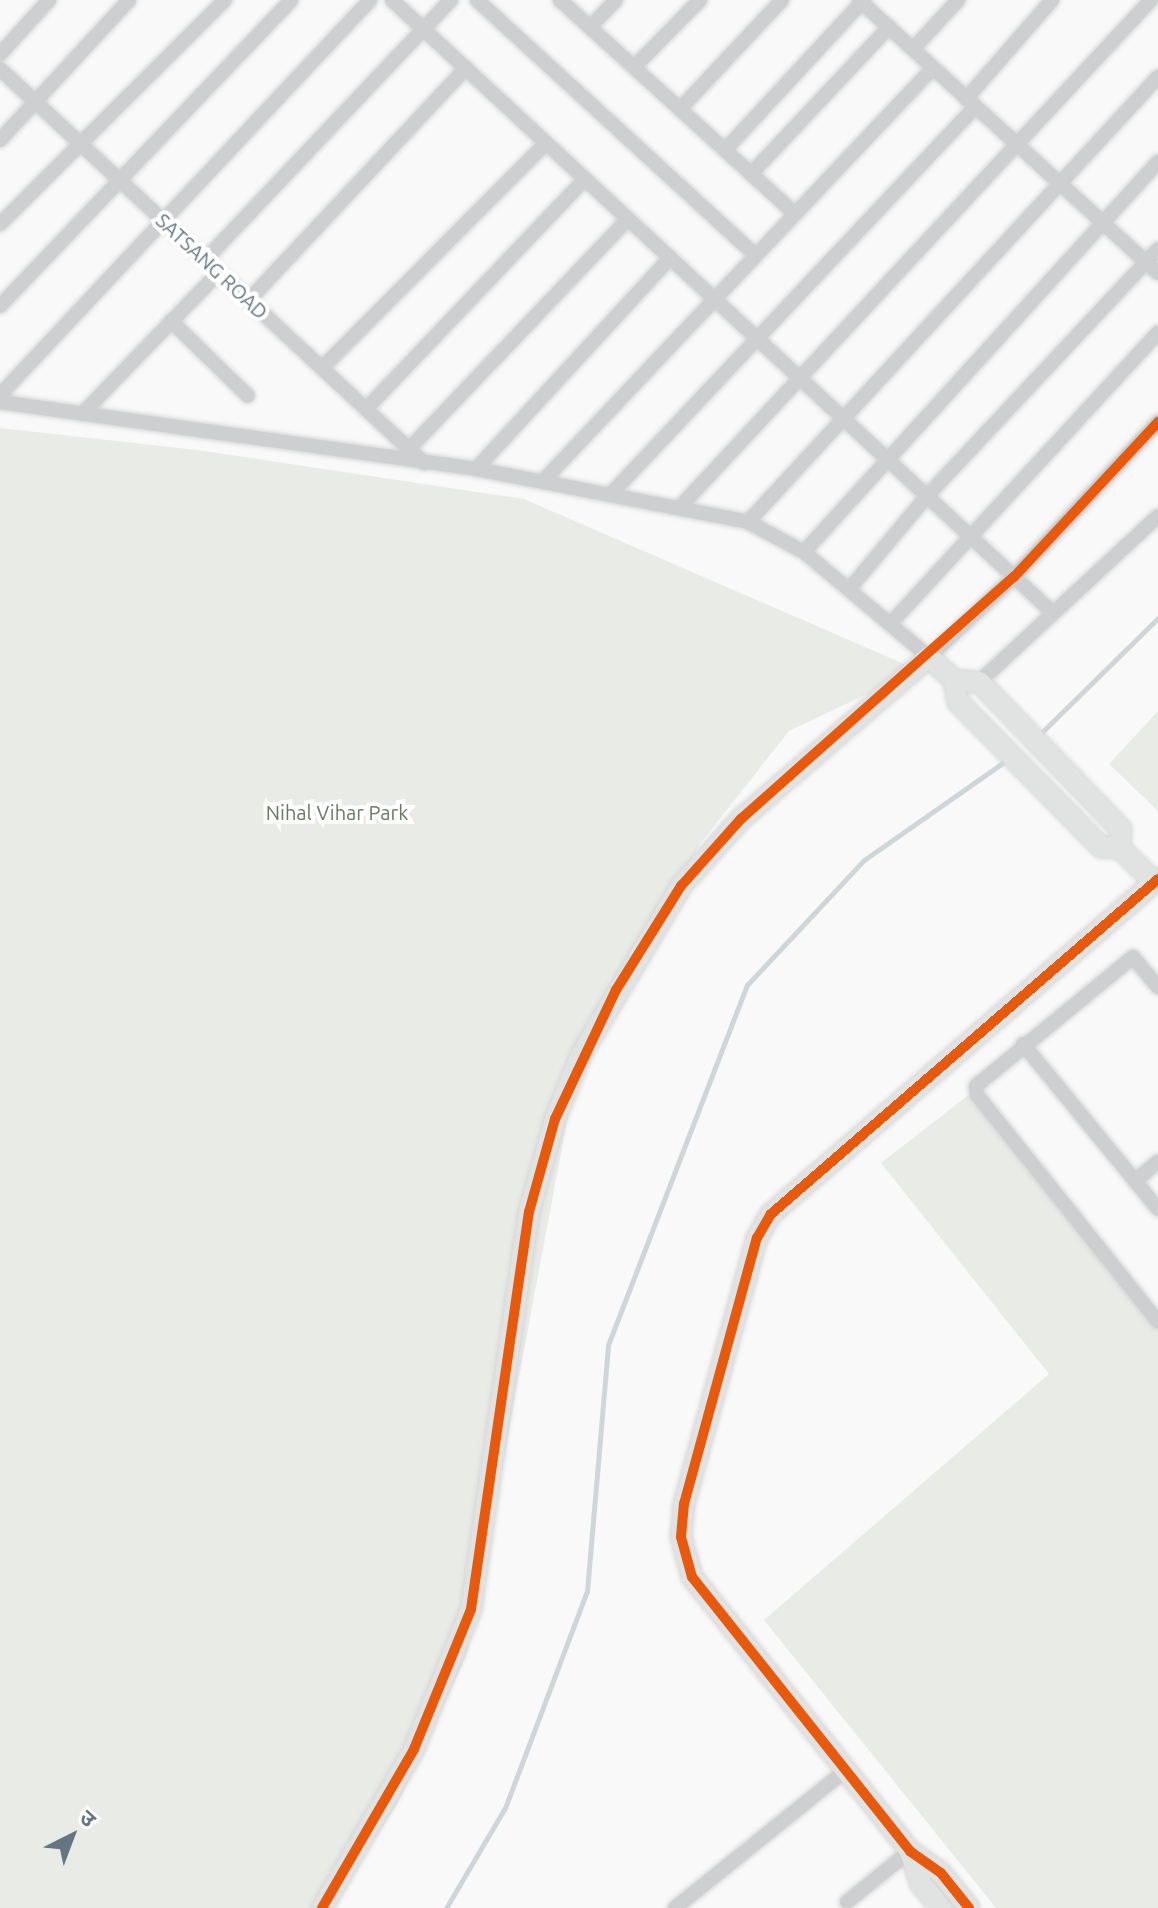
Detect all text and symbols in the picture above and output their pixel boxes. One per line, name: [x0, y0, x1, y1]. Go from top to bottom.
street label: SATSANG ROAD: [151, 208, 273, 324]
park label: Nihal Vihar Park: [266, 800, 408, 824]
north arrow: [32, 1796, 112, 1876]
text: उ: [75, 1804, 102, 1831]

